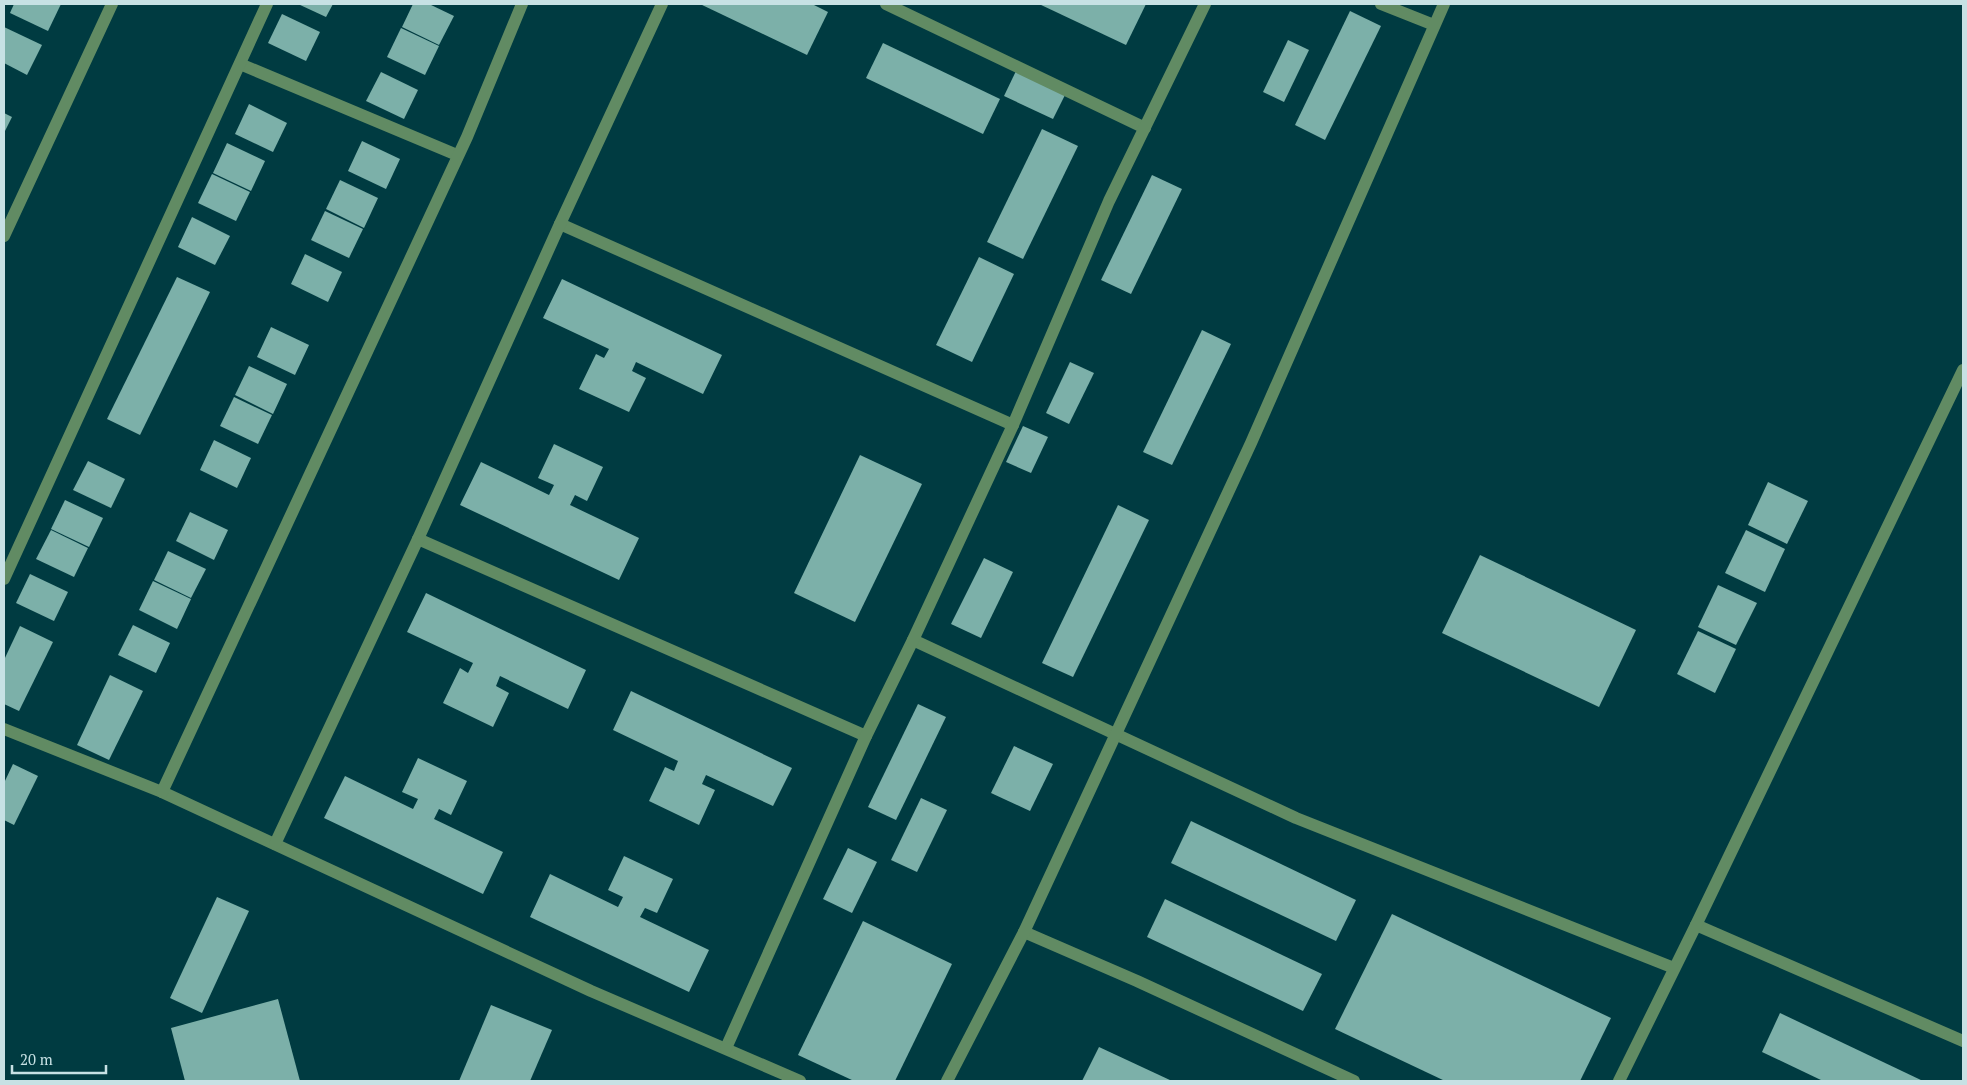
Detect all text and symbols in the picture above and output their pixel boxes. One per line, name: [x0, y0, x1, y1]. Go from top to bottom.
scale bar: [12, 1042, 106, 1074]
text: 20 m: [20, 1049, 53, 1069]

